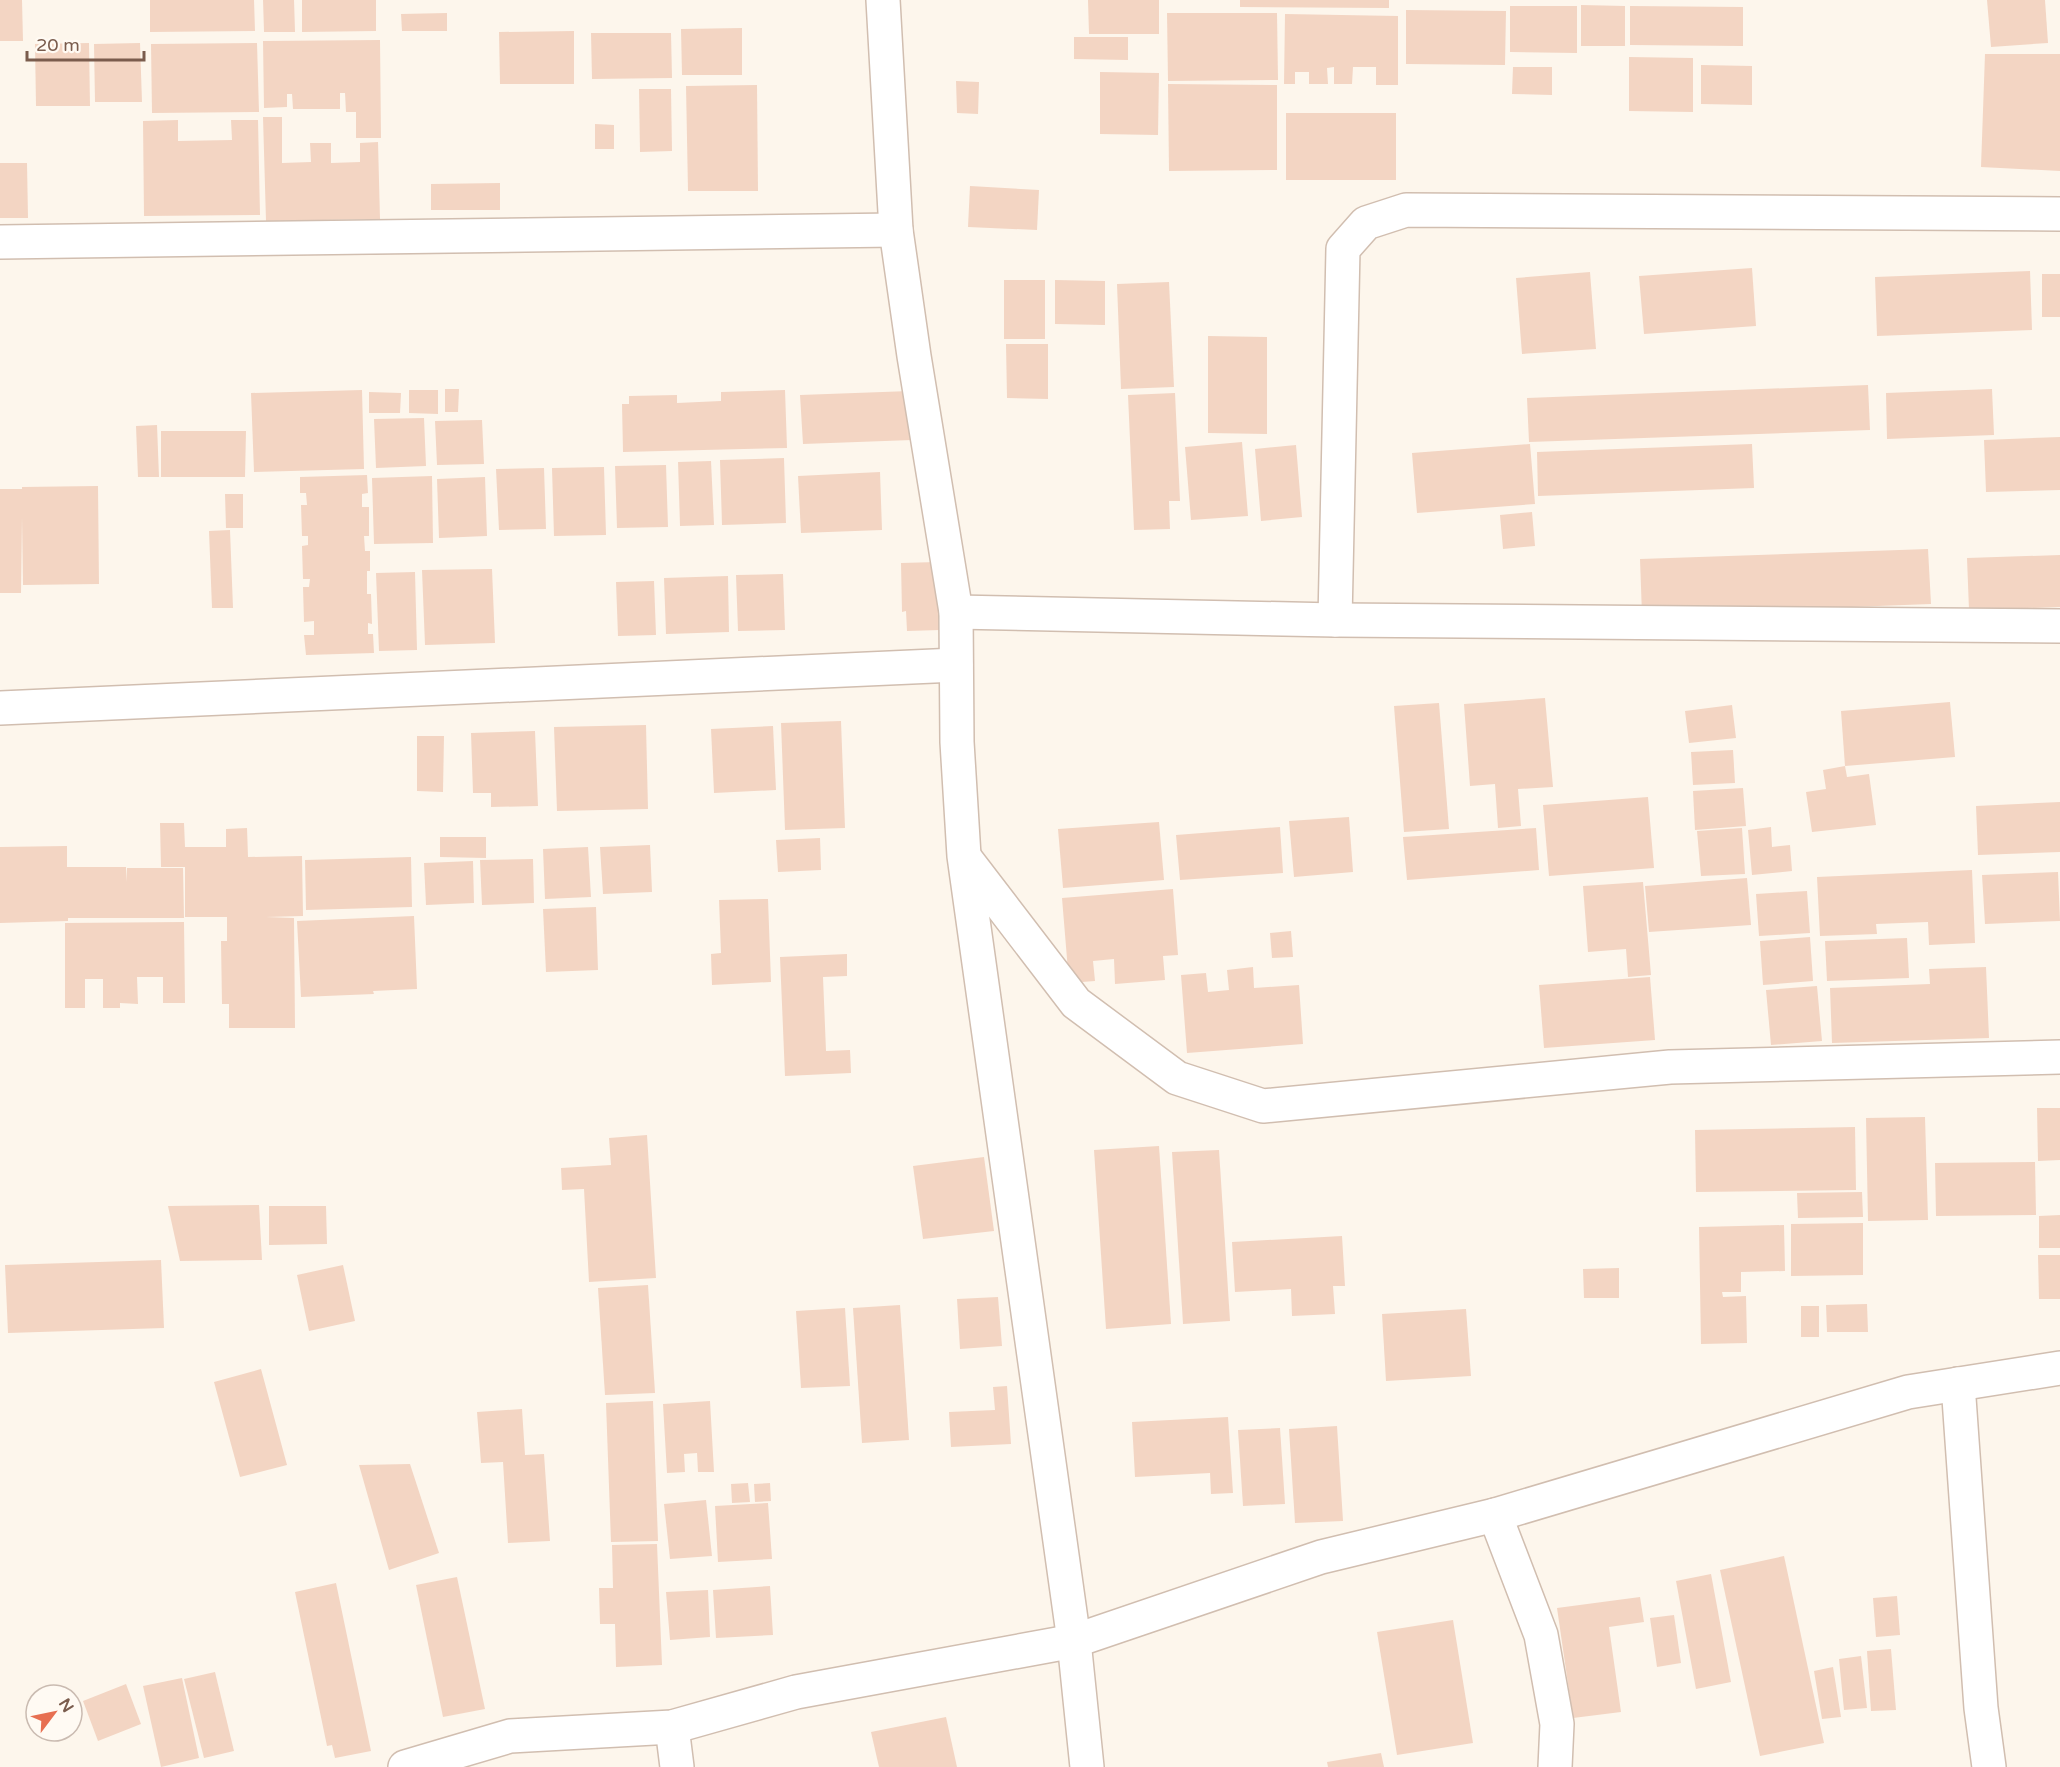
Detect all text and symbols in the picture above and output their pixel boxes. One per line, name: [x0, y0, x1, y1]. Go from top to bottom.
scale bar: [27, 24, 144, 62]
text: 20 m: [36, 34, 80, 56]
north arrow: [24, 1683, 84, 1743]
text: N: [54, 1695, 78, 1716]

